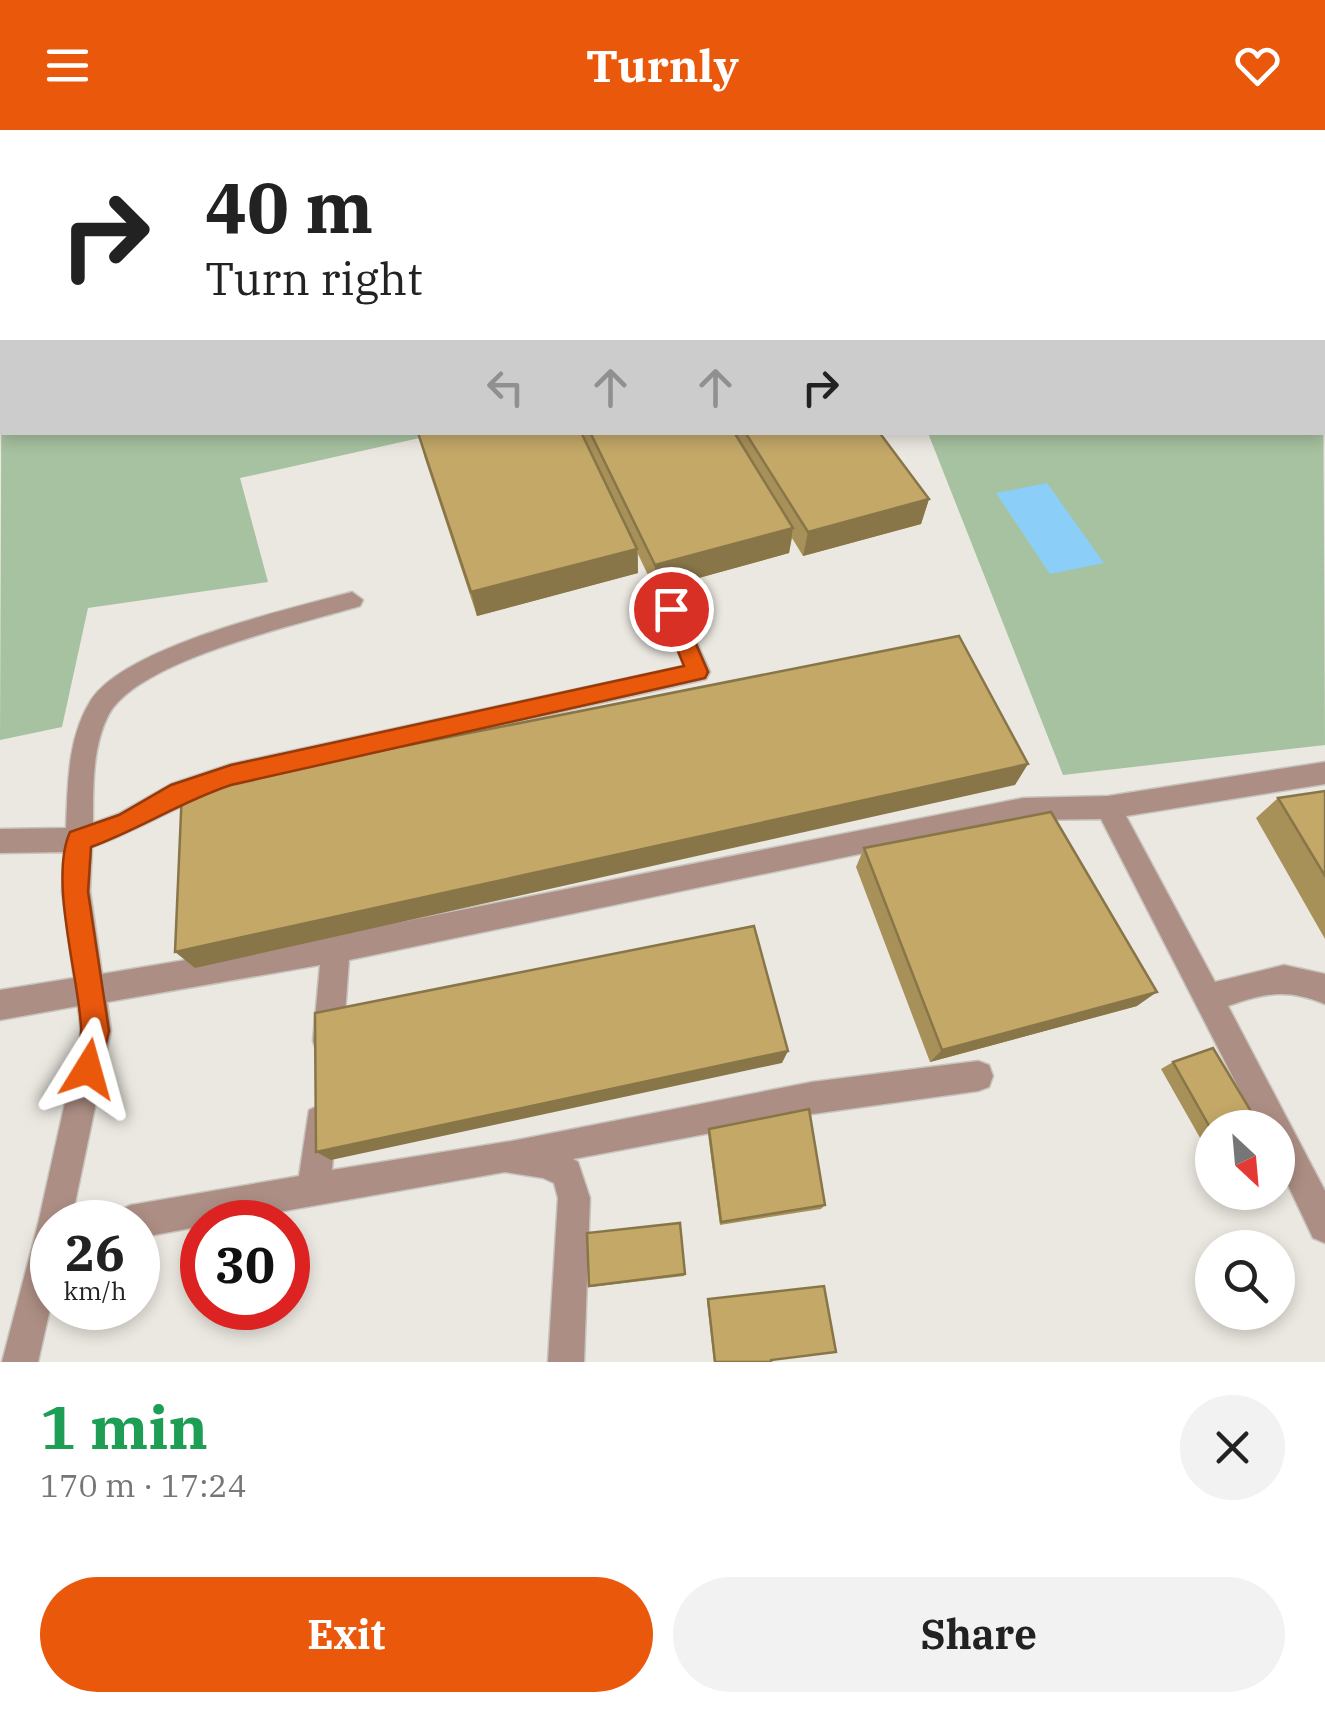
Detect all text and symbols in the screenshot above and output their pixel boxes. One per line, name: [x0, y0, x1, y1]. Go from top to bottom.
text: Turnly: [586, 36, 739, 94]
icon: menu: [40, 38, 95, 93]
icon: heart: [1230, 38, 1285, 93]
text: 40 m: [205, 161, 373, 252]
icon: right: [40, 170, 170, 300]
text: Turn right: [205, 249, 423, 307]
icon: left: [478, 360, 533, 415]
icon: ahead: [583, 360, 638, 415]
icon: ahead: [688, 360, 743, 415]
icon: right: [793, 360, 848, 415]
pin: [629, 567, 714, 652]
icon: arrive: [644, 582, 699, 637]
position arrow: [36, 1017, 140, 1121]
north arrow: [1195, 1110, 1295, 1210]
map controls: [1195, 1110, 1295, 1330]
speed limit sign: 30: [180, 1200, 310, 1330]
text: 26: [65, 1220, 125, 1285]
button: search: [1195, 1230, 1295, 1330]
text: km/h: [63, 1274, 127, 1307]
text: 1 min: [40, 1387, 208, 1466]
button: close: [1180, 1395, 1285, 1500]
text: 170 m · 17:24: [40, 1464, 247, 1506]
button: Exit: [40, 1577, 653, 1692]
button: Share: [673, 1577, 1285, 1692]

